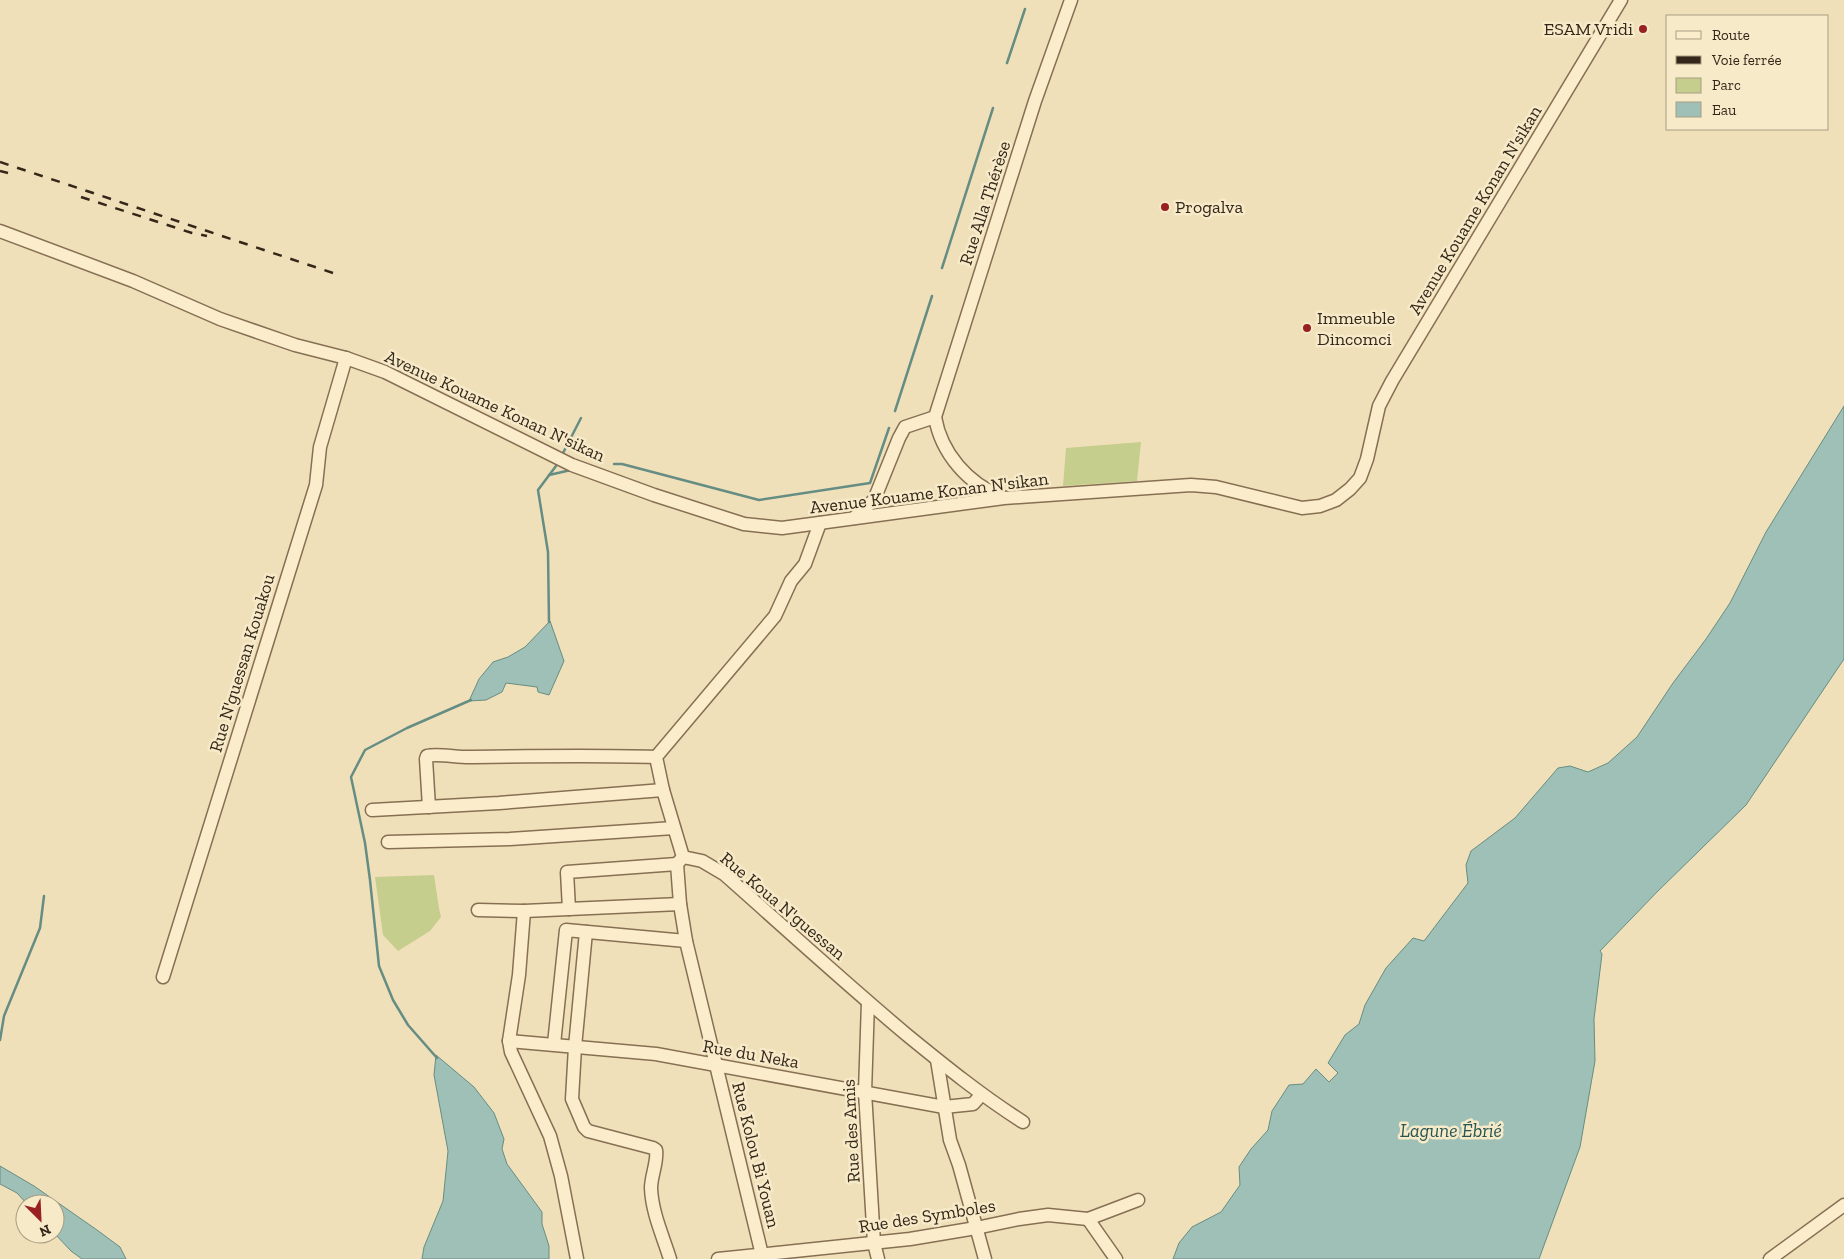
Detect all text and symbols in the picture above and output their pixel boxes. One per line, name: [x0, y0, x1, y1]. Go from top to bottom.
legend: [1666, 15, 1829, 130]
place label: ESAM Vridi: [1544, 18, 1633, 40]
marker: ESAM Vridi: [1637, 23, 1649, 35]
text: Route: [1712, 26, 1750, 44]
text: Voie ferrée: [1711, 51, 1782, 69]
text: Parc: [1712, 76, 1741, 94]
street label: Avenue Kouame Konan N'sikan: [1404, 101, 1547, 319]
text: Eau: [1712, 101, 1737, 119]
street label: Rue Alla Thérèse: [955, 138, 1015, 268]
place label: Progalva: [1175, 196, 1243, 218]
marker: Progalva: [1159, 201, 1171, 213]
place label: Immeuble Dincomci: [1317, 307, 1395, 350]
marker: Immeuble Dincomci: [1301, 322, 1313, 334]
street label: Avenue Kouame Konan N'sikan: [381, 345, 609, 467]
street label: Avenue Kouame Konan N'sikan: [808, 467, 1050, 519]
street label: Rue N'guessan Kouakou: [204, 571, 280, 755]
street label: Rue Koua N'guessan: [716, 847, 851, 965]
street label: Rue du Neka: [701, 1035, 801, 1073]
street label: Rue des Amis: [837, 1079, 865, 1183]
street label: Rue Kolou Bi Youan: [727, 1080, 785, 1231]
water label: Lagune Ébrié: [1400, 1119, 1502, 1142]
north arrow: [15, 1194, 65, 1244]
street label: Rue des Symboles: [857, 1194, 997, 1238]
text: N: [36, 1220, 53, 1240]

